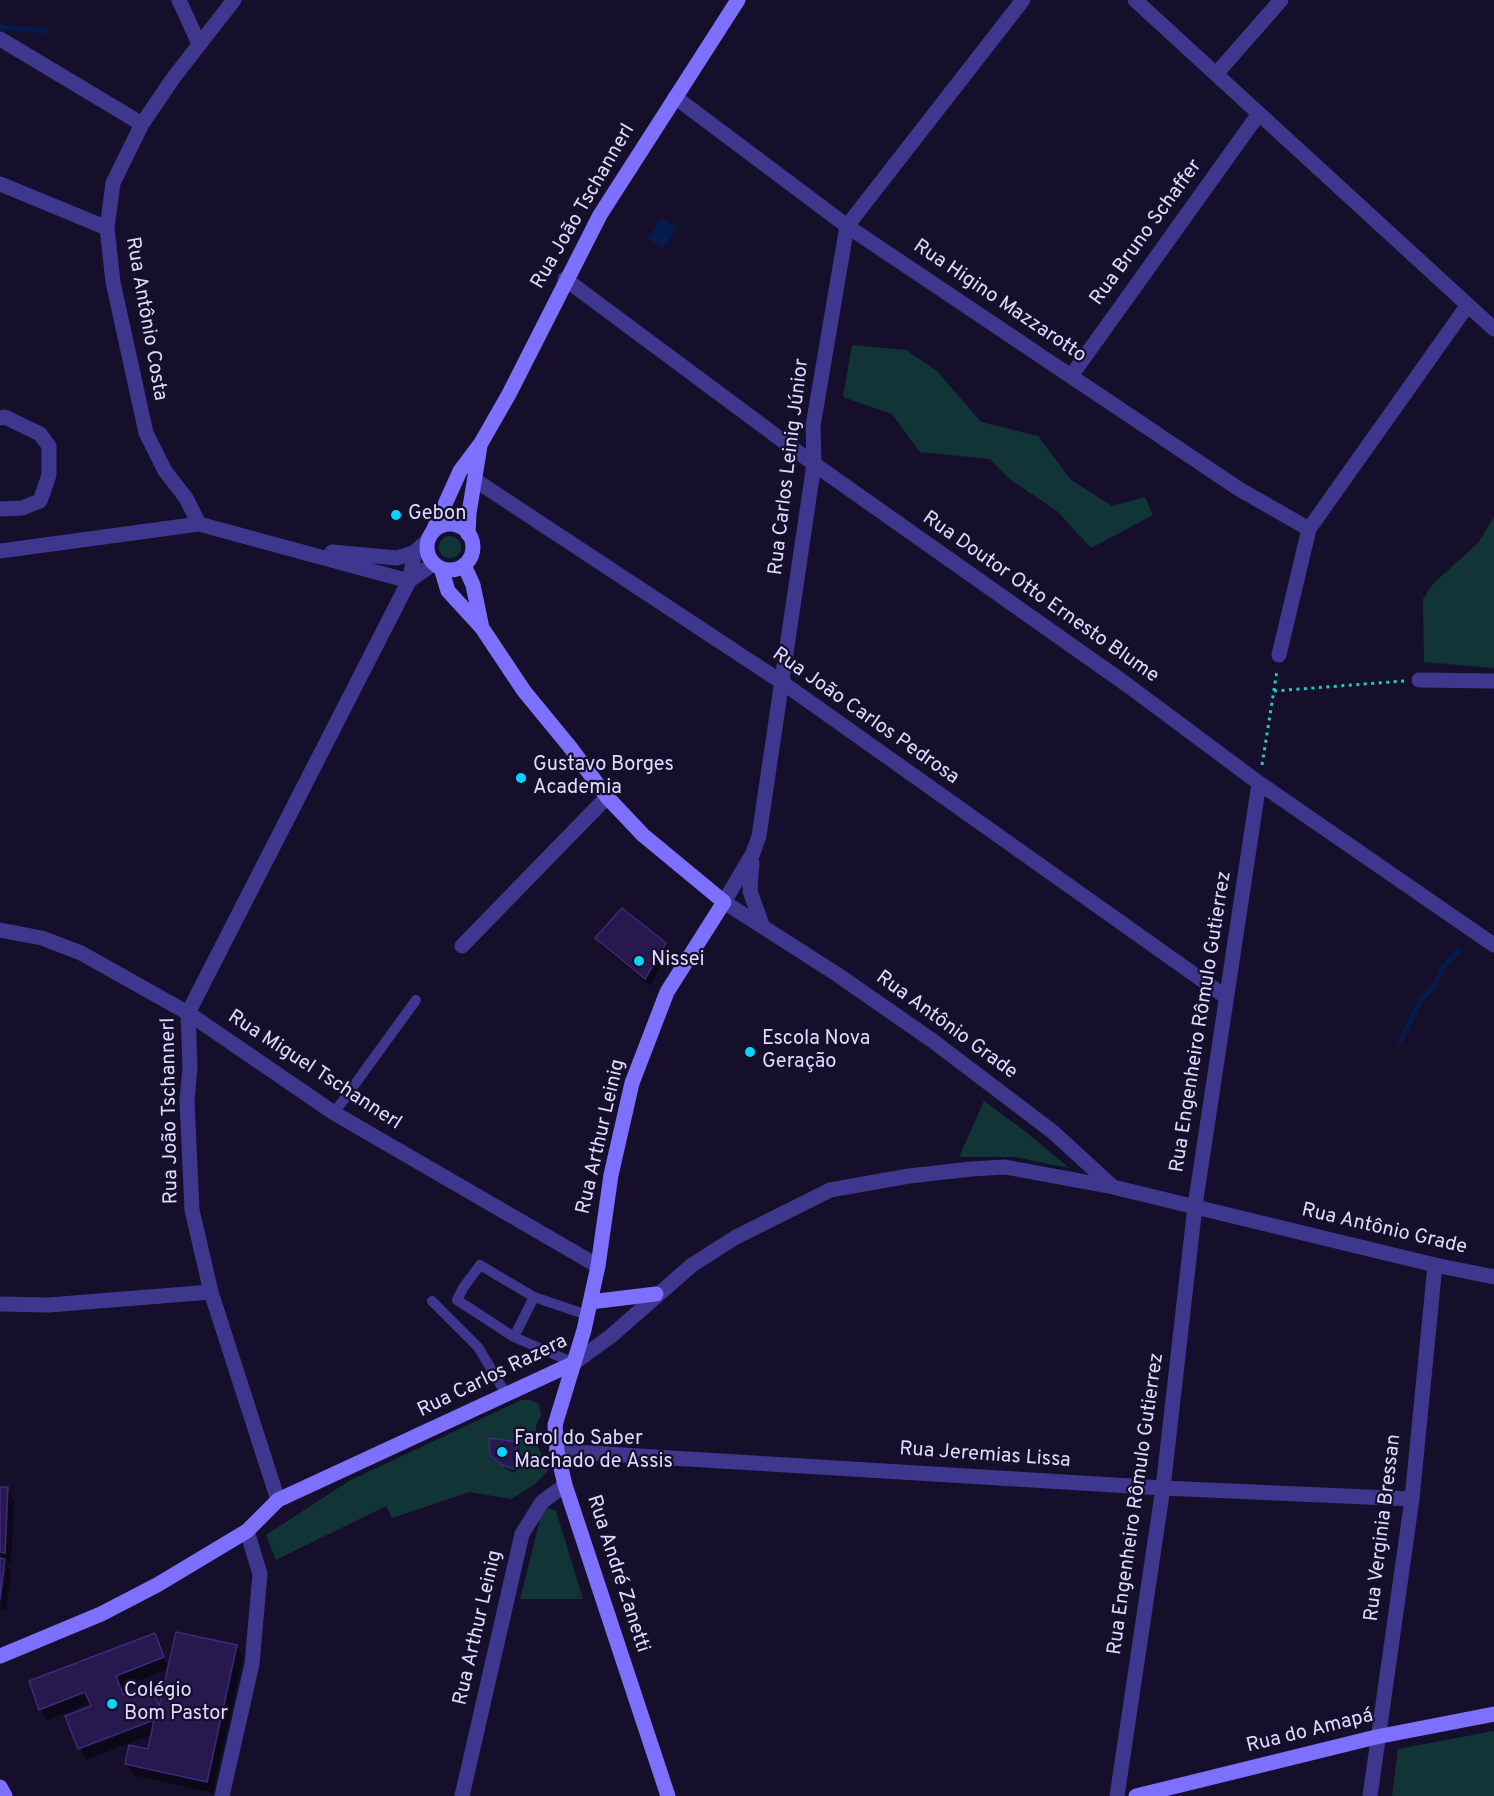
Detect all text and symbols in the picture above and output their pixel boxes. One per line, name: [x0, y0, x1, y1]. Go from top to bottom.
street label: Rua João Tschannerl: [527, 120, 641, 294]
street label: Rua Bruno Schaffer: [1086, 155, 1208, 311]
street label: Rua Antônio Costa: [119, 235, 171, 403]
street label: Rua Higino Mazzarotto: [908, 235, 1090, 369]
street label: Rua Carlos Leinig Júnior: [765, 357, 815, 577]
place label: Gebon: [408, 503, 466, 527]
street label: Rua Doutor Otto Ernesto Blume: [917, 507, 1163, 689]
marker: Gebon: [389, 508, 403, 522]
street label: Rua João Carlos Pedrosa: [767, 643, 963, 791]
place label: Gustavo Borges Academia: [533, 754, 674, 801]
marker: Gustavo Borges Academia: [514, 771, 528, 785]
street label: Rua Engenheiro Rômulo Gutierrez: [1166, 870, 1238, 1174]
place label: Nissei: [651, 949, 705, 973]
marker: Nissei: [632, 954, 646, 968]
street label: Rua Antônio Grade: [871, 967, 1021, 1085]
street label: Rua Miguel Tschannerl: [223, 1006, 405, 1136]
street label: Rua João Tschannerl: [157, 1017, 185, 1205]
place label: Escola Nova Geração: [762, 1028, 870, 1075]
marker: Escola Nova Geração: [743, 1045, 757, 1059]
street label: Rua Arthur Leinig: [573, 1057, 631, 1217]
street label: Rua Antônio Grade: [1299, 1199, 1469, 1261]
street label: Rua Carlos Razera: [414, 1330, 572, 1424]
street label: Rua Engenheiro Rômulo Gutierrez: [1104, 1351, 1170, 1657]
place label: Farol do Saber Machado de Assis: [514, 1428, 673, 1475]
street label: Rua Verginia Bressan: [1361, 1433, 1407, 1623]
street label: Rua Jeremias Lissa: [899, 1438, 1071, 1474]
marker: Farol do Saber Machado de Assis: [495, 1445, 509, 1459]
street label: Rua André Zanetti: [580, 1492, 654, 1656]
street label: Rua Arthur Leinig: [450, 1548, 508, 1708]
place label: Colégio Bom Pastor: [124, 1680, 228, 1727]
marker: Colégio Bom Pastor: [105, 1697, 119, 1711]
street label: Rua do Amapá: [1244, 1705, 1376, 1759]

